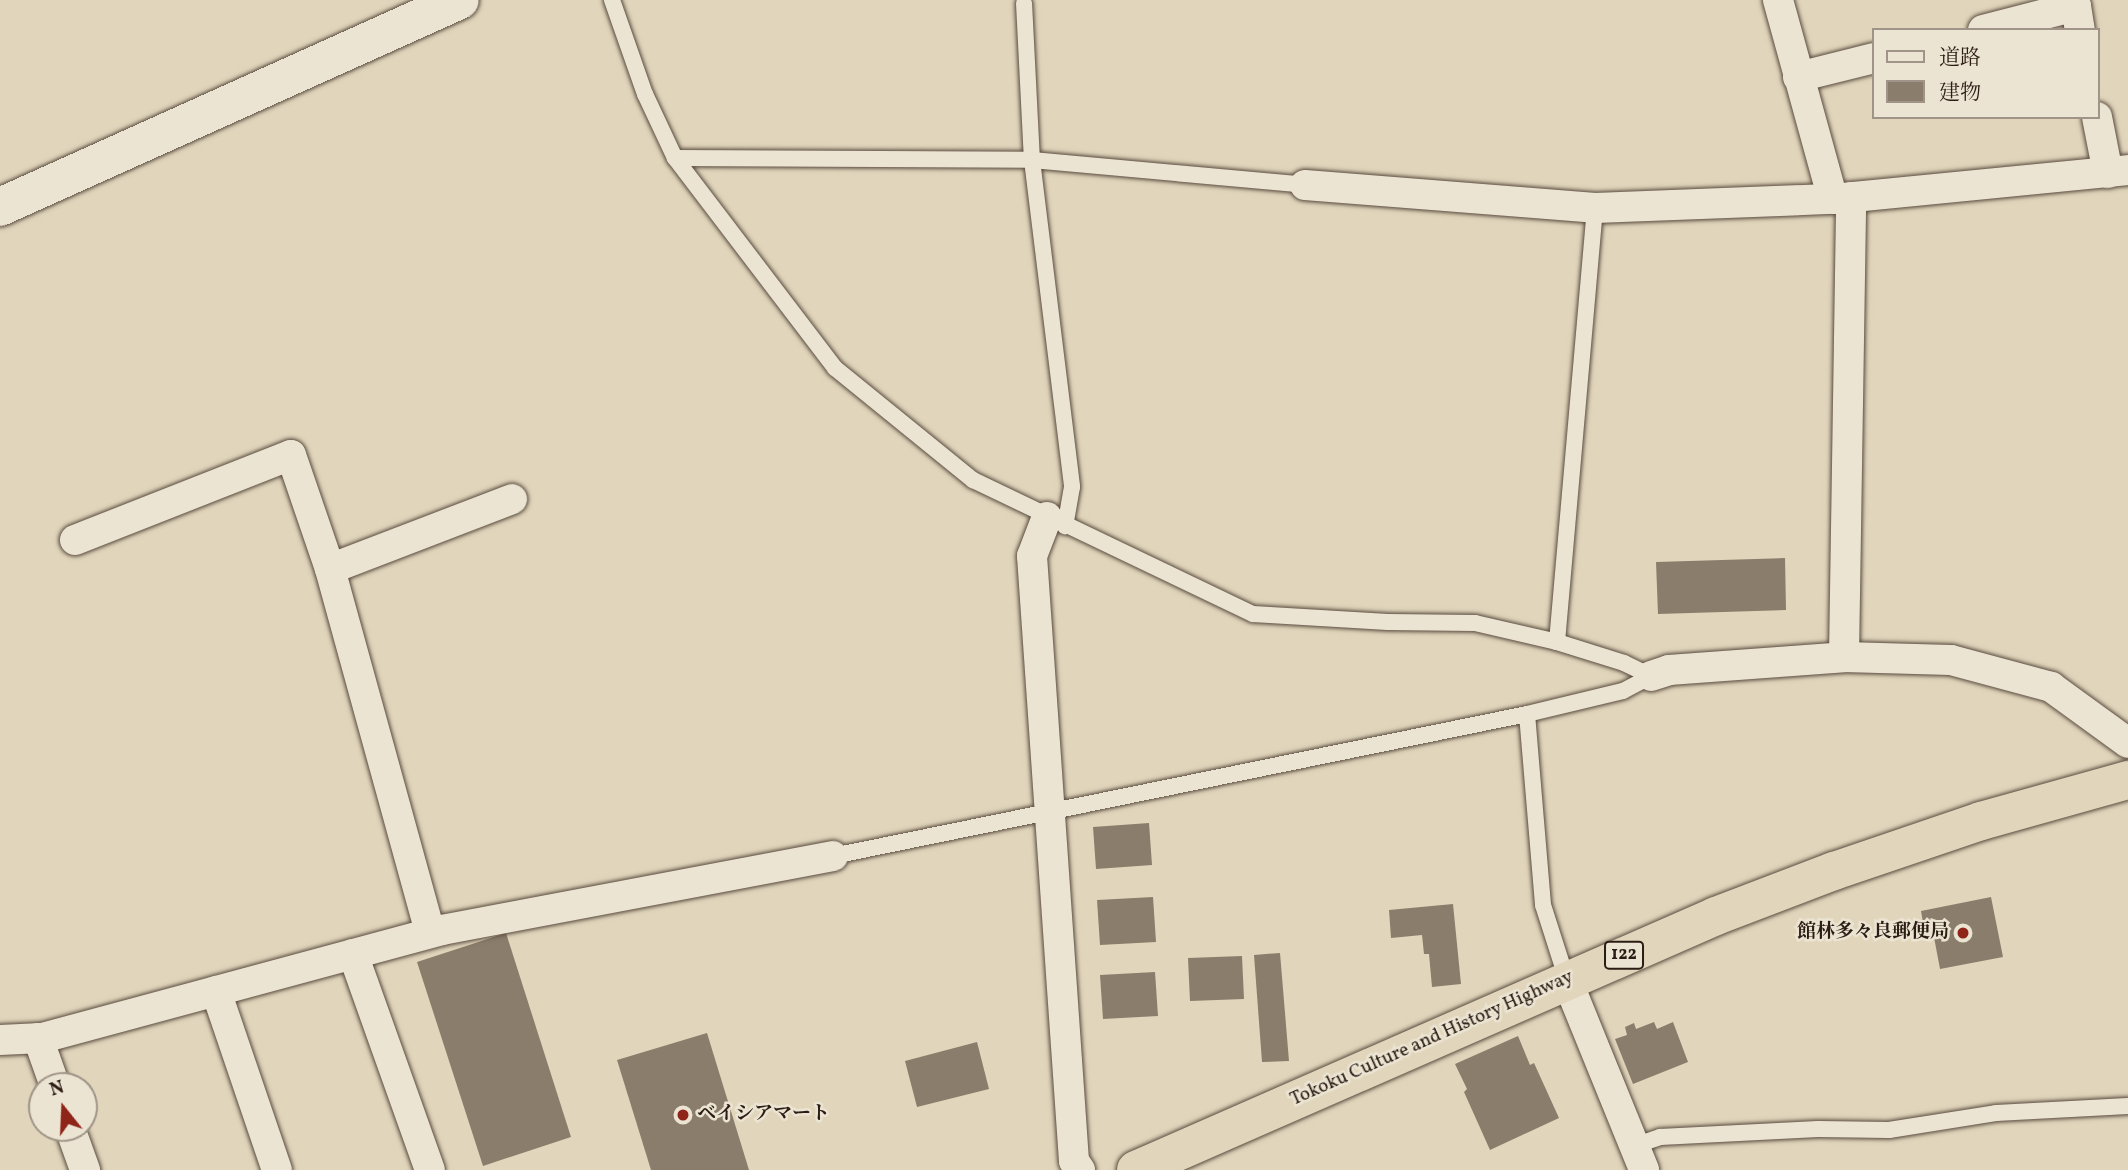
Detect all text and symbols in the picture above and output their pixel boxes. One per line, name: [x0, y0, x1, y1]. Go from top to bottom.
legend: [1872, 28, 2100, 119]
text: 道路: [1939, 44, 1981, 73]
text: 建物: [1939, 79, 1981, 108]
place label: 館林多々良郵便局: [1797, 922, 1949, 944]
marker: 館林多々良郵便局: [1955, 925, 1971, 941]
road number: 122: [1603, 940, 1645, 970]
street label: Tokoku Culture and History Highway: [1287, 966, 1577, 1112]
north arrow: [28, 1072, 98, 1142]
text: N: [47, 1074, 68, 1103]
place label: ベイシアマート: [697, 1104, 830, 1126]
marker: ベイシアマート: [675, 1107, 691, 1123]

